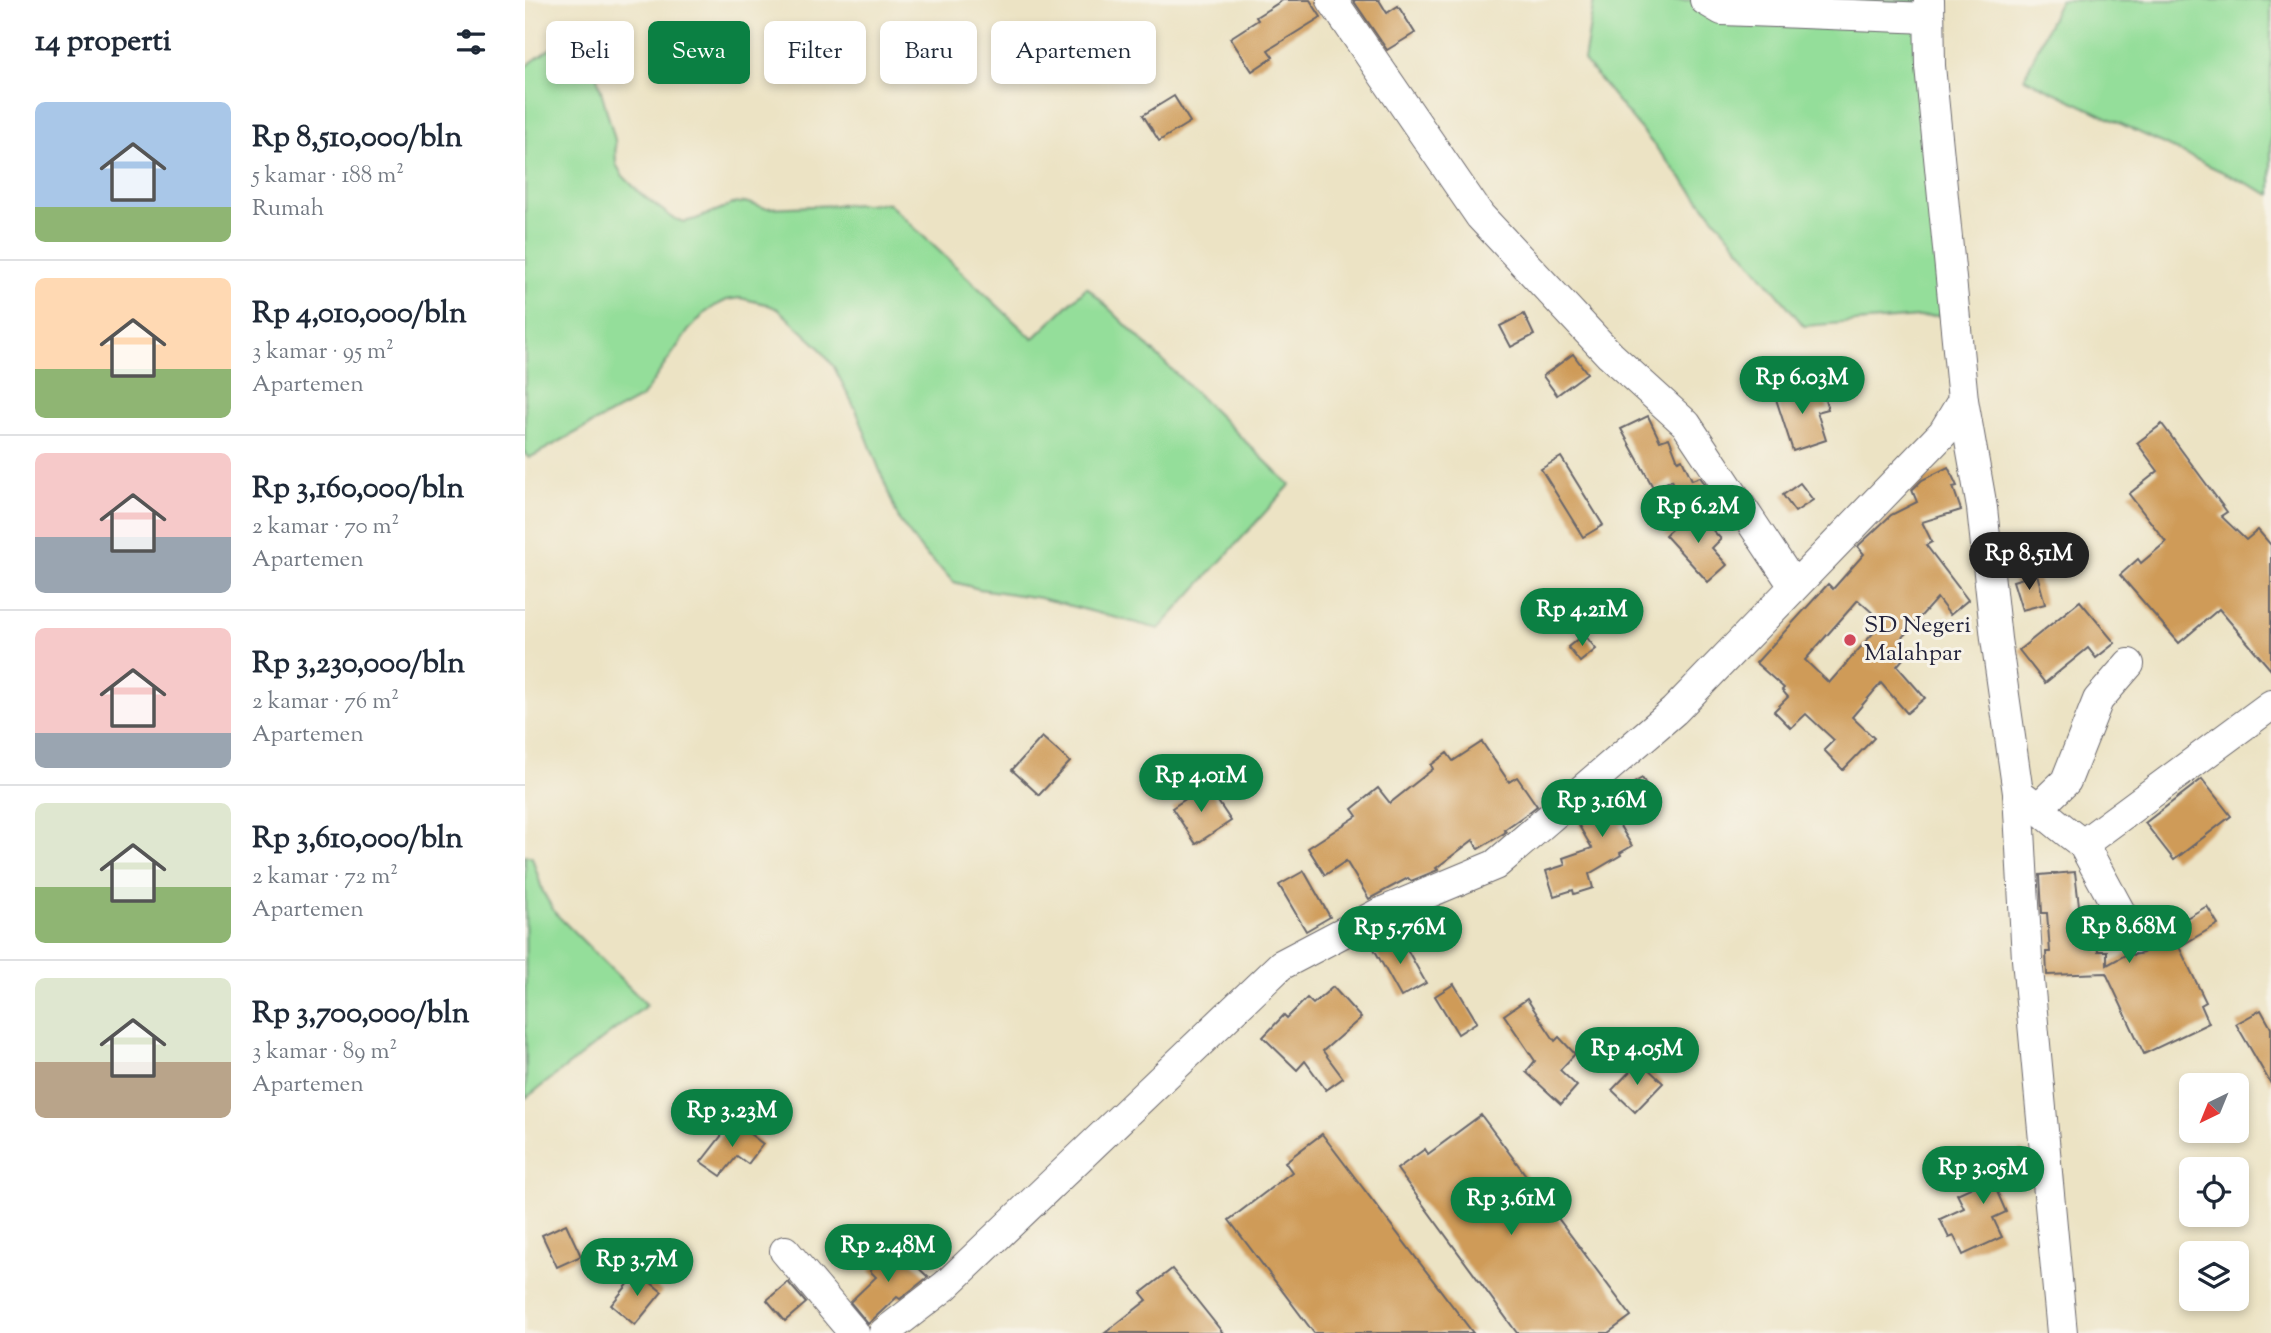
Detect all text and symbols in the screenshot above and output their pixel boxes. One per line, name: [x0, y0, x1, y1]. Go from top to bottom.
text: 14 properti: [35, 21, 171, 64]
chip: Beli: [546, 21, 634, 84]
chip: Sewa: [648, 21, 750, 84]
chip: Filter: [764, 21, 866, 84]
chip: Baru: [880, 21, 977, 84]
chip: Apartemen: [991, 21, 1156, 84]
icon: filters: [452, 23, 490, 61]
text: Rp 8,510,000/bln: [252, 117, 462, 160]
icon: home: [91, 130, 175, 214]
text: 5 kamar · 188 m²: [252, 160, 404, 193]
text: Rumah: [252, 193, 324, 226]
text: Rp 4,010,000/bln: [252, 293, 467, 336]
icon: home: [91, 306, 175, 390]
text: 3 kamar · 95 m²: [252, 336, 394, 369]
pin: Rp 6.03M: [1730, 356, 1874, 416]
text: Rp 6.03M: [1756, 362, 1848, 395]
text: Apartemen: [252, 369, 364, 402]
text: Rp 3,160,000/bln: [252, 468, 464, 511]
icon: home: [91, 481, 175, 565]
pin: Rp 6.2M: [1633, 486, 1763, 545]
text: Rp 6.2M: [1657, 491, 1739, 524]
text: 2 kamar · 70 m²: [252, 511, 399, 544]
pin: Rp 8.51M: [1957, 532, 2101, 592]
text: Rp 8.51M: [1985, 538, 2073, 571]
text: Apartemen: [252, 544, 364, 577]
pin: Rp 4.21M: [1510, 588, 1654, 648]
text: Rp 4.21M: [1536, 594, 1628, 627]
place label: SD Negeri Malahpar: [1864, 609, 1971, 671]
marker: SD Negeri Malahpar: [1842, 632, 1858, 648]
text: Rp 3,230,000/bln: [252, 643, 465, 686]
icon: home: [91, 656, 175, 740]
text: 2 kamar · 76 m²: [252, 686, 399, 719]
text: Apartemen: [252, 719, 364, 752]
pin: Rp 4.01M: [1129, 754, 1273, 814]
text: Rp 4.01M: [1155, 760, 1247, 793]
pin: Rp 3.16M: [1530, 780, 1674, 839]
text: Rp 3.16M: [1557, 785, 1647, 818]
text: Rp 3,610,000/bln: [252, 818, 463, 861]
icon: home: [91, 831, 175, 915]
text: 2 kamar · 72 m²: [252, 861, 398, 894]
text: Apartemen: [252, 894, 364, 927]
pin: Rp 5.76M: [1328, 906, 1472, 966]
pin: Rp 8.68M: [2057, 906, 2201, 965]
text: Rp 8.68M: [2082, 911, 2176, 944]
text: Rp 5.76M: [1354, 912, 1446, 945]
text: Rp 3,700,000/bln: [252, 993, 469, 1036]
icon: home: [91, 1006, 175, 1090]
pin: Rp 4.05M: [1565, 1028, 1709, 1087]
text: Rp 4.05M: [1591, 1033, 1683, 1066]
text: 3 kamar · 89 m²: [252, 1036, 397, 1069]
text: Apartemen: [252, 1069, 364, 1102]
north arrow: [2179, 1073, 2249, 1143]
map controls: [2179, 1073, 2249, 1311]
pin: Rp 3.23M: [660, 1090, 804, 1149]
text: Rp 3.23M: [687, 1095, 777, 1128]
pin: Rp 3.05M: [1911, 1146, 2055, 1206]
text: Rp 3.05M: [1938, 1152, 2028, 1185]
button: locate: [2179, 1157, 2249, 1227]
pin: Rp 3.61M: [1439, 1178, 1583, 1237]
text: Rp 3.61M: [1467, 1183, 1555, 1216]
pin: Rp 2.48M: [816, 1224, 960, 1284]
text: Rp 2.48M: [841, 1230, 935, 1263]
pin: Rp 3.7M: [572, 1238, 702, 1298]
button: layers: [2179, 1241, 2249, 1311]
text: Rp 3.7M: [596, 1244, 678, 1277]

